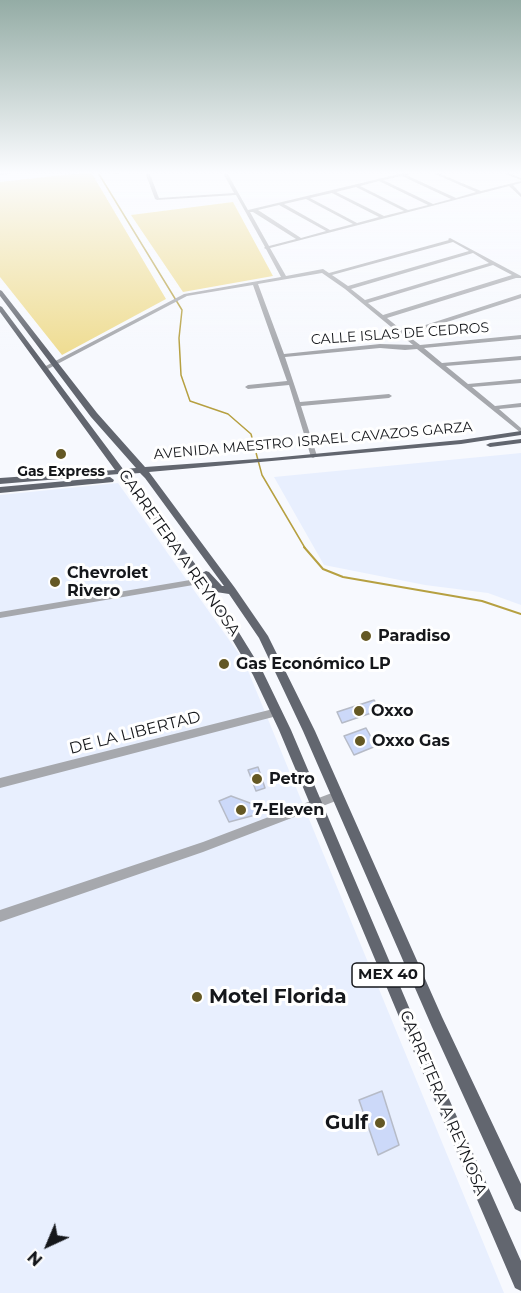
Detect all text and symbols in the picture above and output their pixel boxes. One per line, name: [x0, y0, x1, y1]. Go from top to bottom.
street label: CALLE ISLAS DE CEDROS: [310, 319, 490, 349]
street label: AVENIDA MAESTRO ISRAEL CAVAZOS GARZA: [153, 419, 473, 463]
marker: Gas Express: [54, 447, 68, 461]
place label: Gas Express: [17, 464, 105, 480]
street label: CARRETERA A REYNOSA: [114, 466, 244, 640]
place label: Chevrolet Rivero: [67, 563, 148, 601]
marker: Chevrolet Rivero: [48, 575, 62, 589]
place label: Paradiso: [378, 626, 450, 646]
marker: Paradiso: [359, 629, 373, 643]
place label: Gas Económico LP: [236, 654, 391, 674]
marker: Gas Económico LP: [217, 657, 231, 671]
place label: Oxxo: [371, 701, 414, 721]
marker: Oxxo: [352, 704, 366, 718]
street label: DE LA LIBERTAD: [67, 707, 203, 759]
place label: Oxxo Gas: [372, 731, 450, 751]
marker: Oxxo Gas: [353, 734, 367, 748]
place label: Petro: [269, 769, 315, 789]
marker: Petro: [250, 772, 264, 786]
place label: 7-Eleven: [253, 800, 324, 820]
marker: 7-Eleven: [234, 803, 248, 817]
road number: MEX 40: [352, 963, 424, 987]
place label: Motel Florida: [209, 985, 347, 1009]
marker: Motel Florida: [190, 990, 204, 1004]
street label: CARRETERA A REYNOSA: [395, 1008, 491, 1198]
place label: Gulf: [325, 1111, 368, 1135]
marker: Gulf: [373, 1116, 387, 1130]
north arrow: [18, 1215, 78, 1275]
text: N: [24, 1247, 46, 1270]

